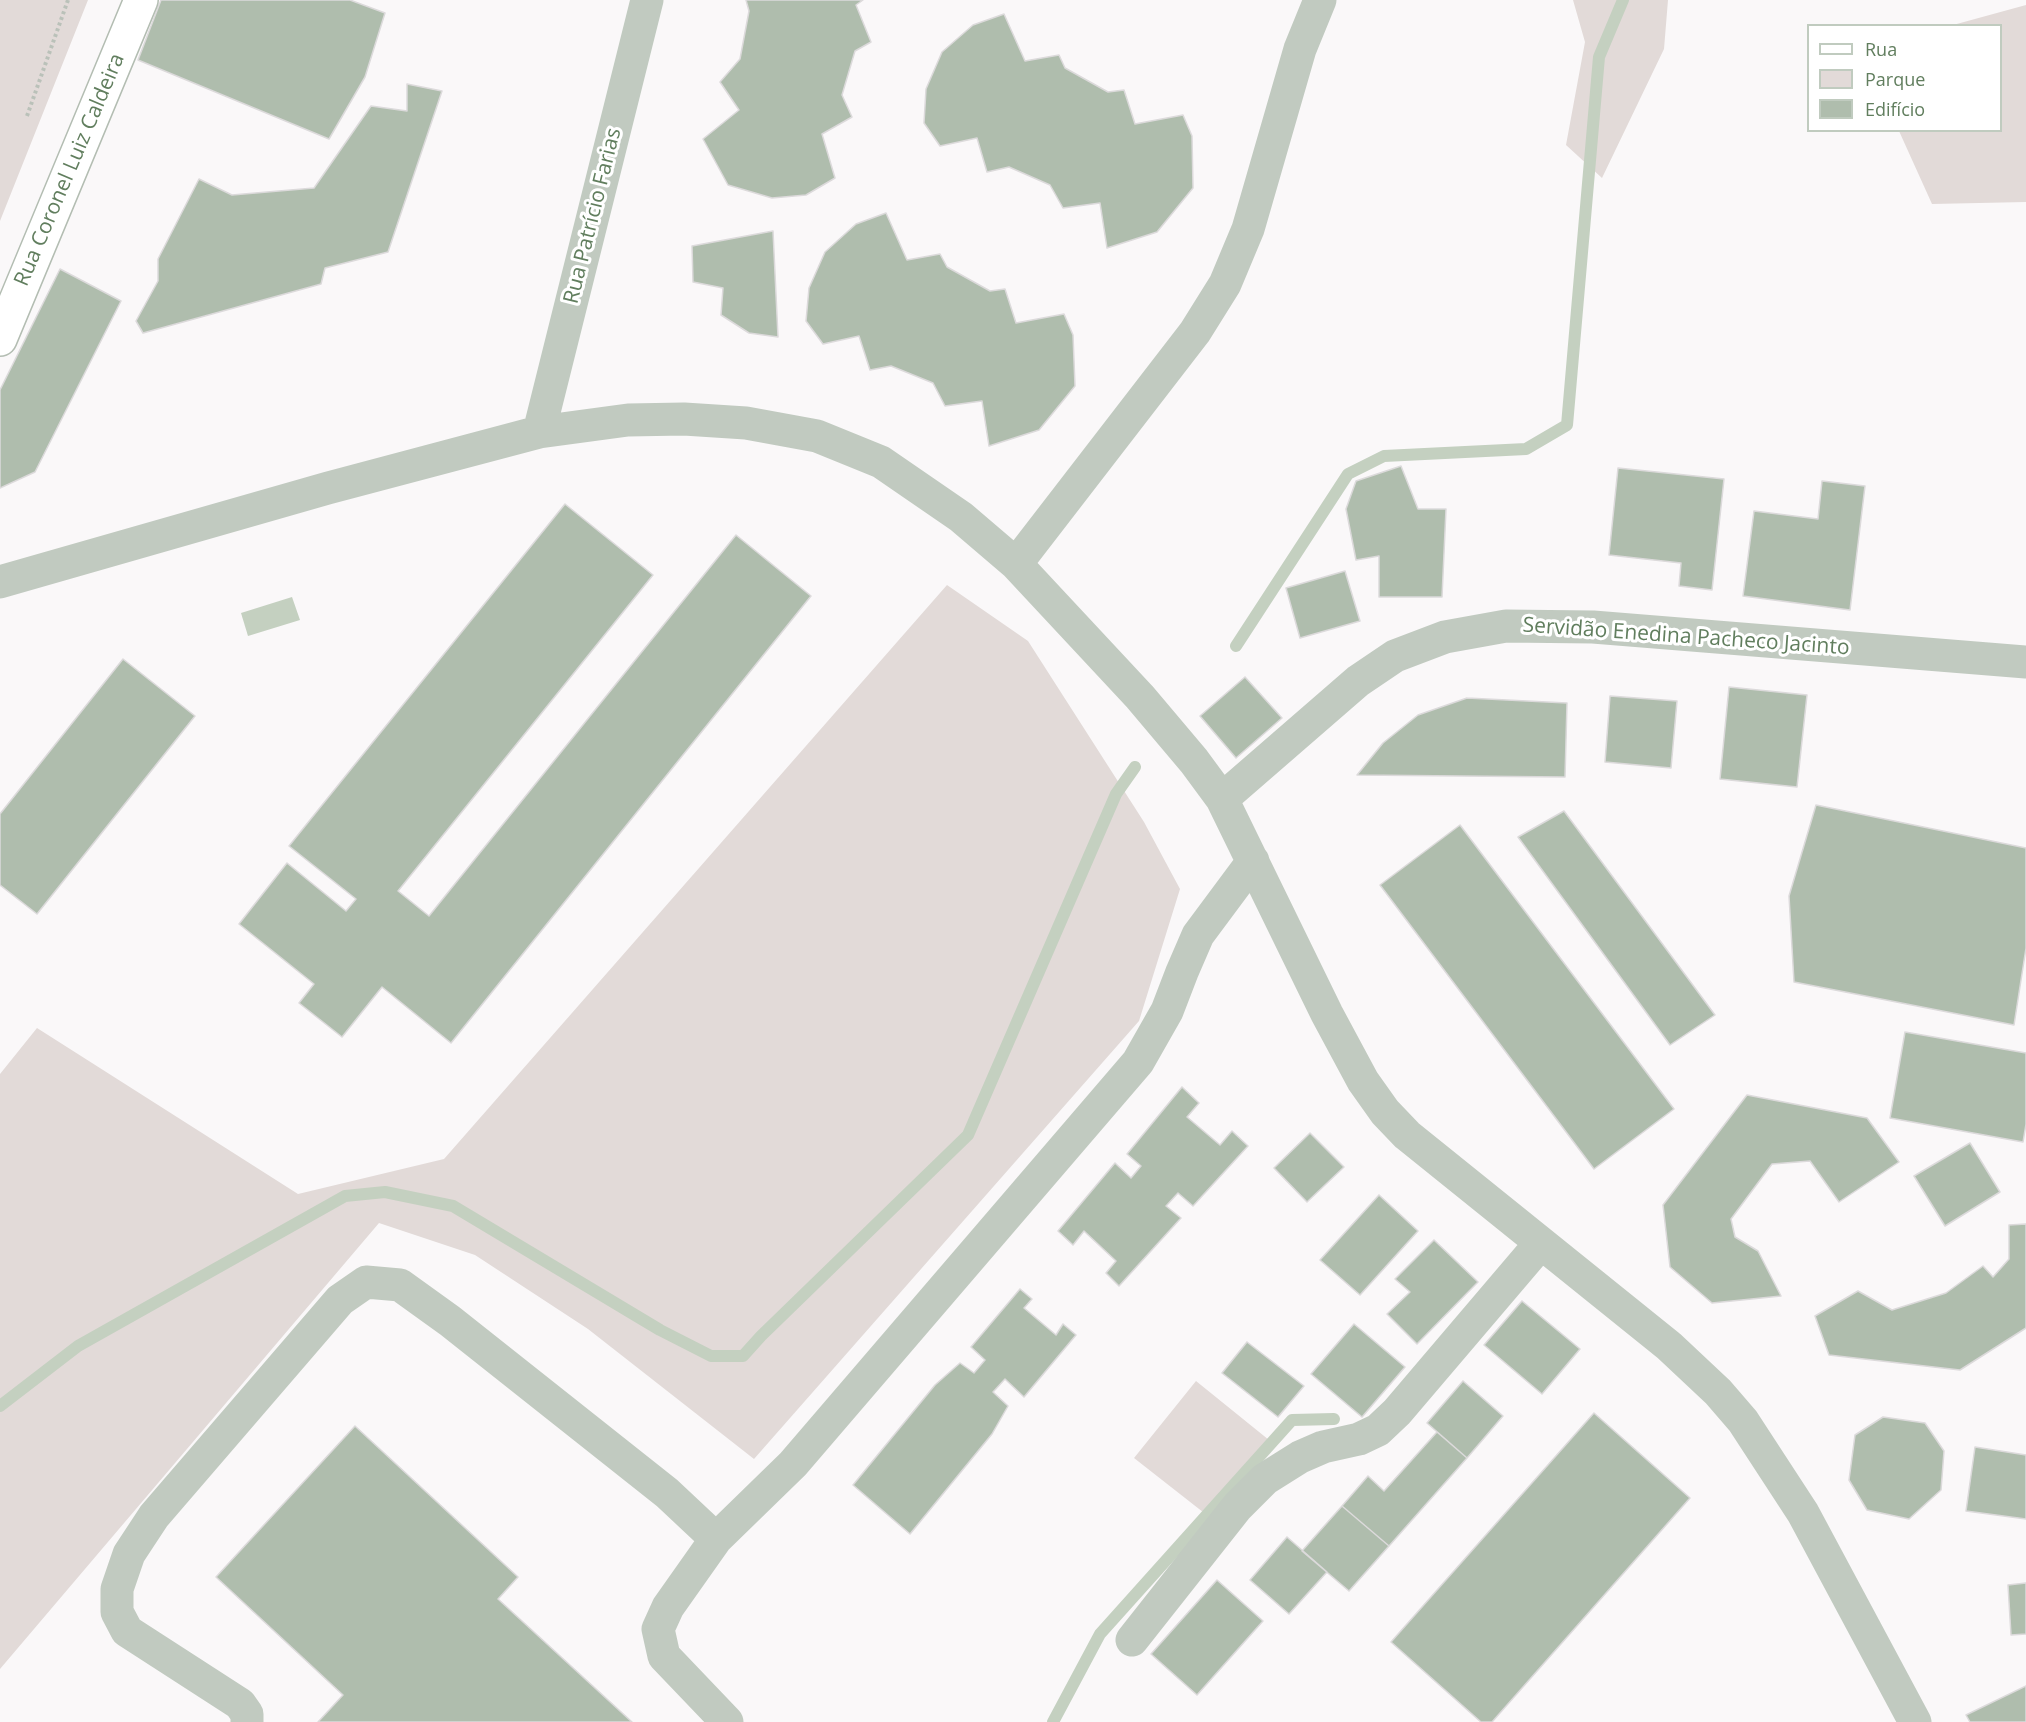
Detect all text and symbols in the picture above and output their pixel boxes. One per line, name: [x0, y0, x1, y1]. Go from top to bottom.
legend: [1807, 24, 2002, 132]
text: Rua: [1865, 37, 1897, 61]
street label: Rua Coronel Luiz Caldeira: [10, 50, 130, 290]
text: Parque: [1865, 67, 1925, 91]
text: Edifício: [1865, 97, 1925, 121]
street label: Rua Patrício Farias: [559, 126, 627, 306]
street label: Servidão Enedina Pacheco Jacinto: [1522, 613, 1850, 661]

